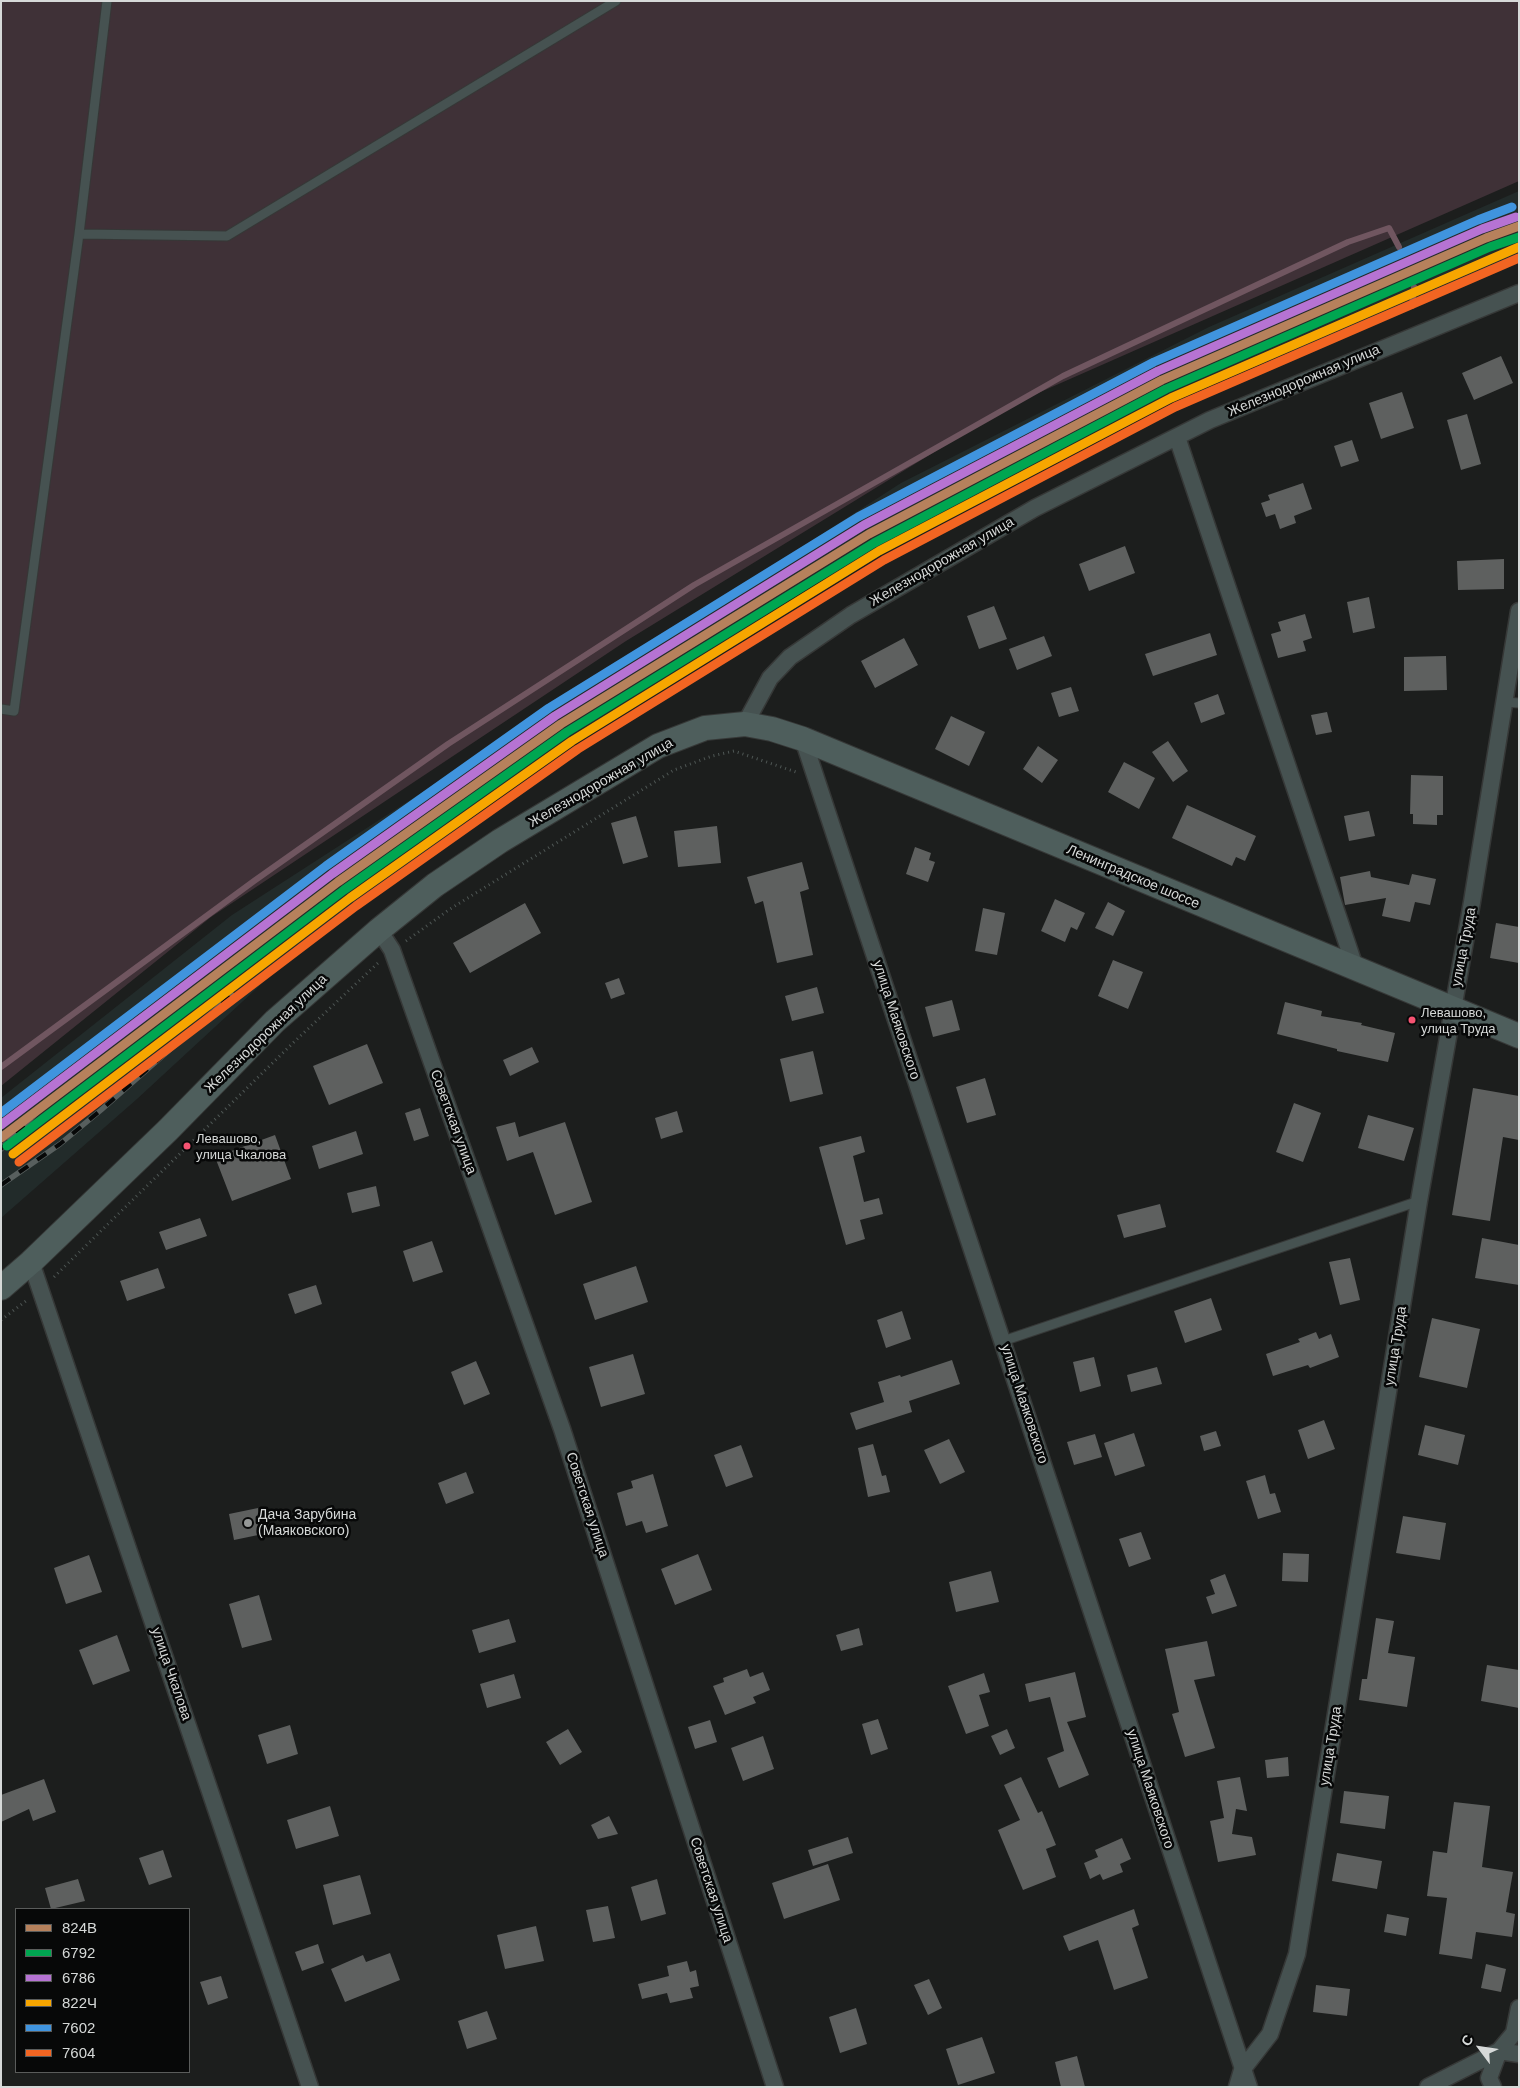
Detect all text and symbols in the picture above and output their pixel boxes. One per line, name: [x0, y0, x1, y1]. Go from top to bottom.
street label: Железнодорожная улица: [1225, 341, 1383, 421]
street label: Железнодорожная улица: [867, 514, 1017, 610]
street label: Железнодорожная улица: [526, 735, 676, 831]
street label: Ленинградское шоссе: [1064, 841, 1202, 913]
street label: улица Труда: [1448, 906, 1480, 988]
street label: улица Маяковского: [869, 958, 923, 1082]
street label: Железнодорожная улица: [201, 971, 331, 1097]
place label: Левашово, улица Труда: [1421, 1005, 1496, 1036]
marker: Левашово, улица Труда: [1407, 1015, 1417, 1025]
street label: Советская улица: [426, 1067, 480, 1177]
place label: Левашово, улица Чкалова: [196, 1131, 286, 1162]
marker: Левашово, улица Чкалова: [182, 1141, 192, 1151]
street label: улица Труда: [1381, 1305, 1411, 1387]
street label: улица Маяковского: [997, 1342, 1051, 1466]
street label: Советская улица: [562, 1450, 612, 1560]
place label: Дача Зарубина (Маяковского): [258, 1507, 356, 1540]
marker: Дача Зарубина (Маяковского): [242, 1517, 254, 1529]
street label: улица Чкалова: [147, 1625, 195, 1723]
street label: улица Труда: [1316, 1705, 1346, 1787]
street label: улица Маяковского: [1123, 1727, 1177, 1851]
street label: Советская улица: [686, 1835, 736, 1945]
legend: [15, 1908, 190, 2073]
text: 824В: [62, 1919, 97, 1936]
text: 6792: [62, 1944, 95, 1961]
text: 6786: [62, 1969, 95, 1986]
text: 822Ч: [62, 1994, 97, 2011]
text: 7602: [62, 2019, 95, 2036]
north arrow: [1455, 2023, 1505, 2073]
text: С: [1458, 2032, 1477, 2049]
text: 7604: [62, 2044, 95, 2061]

